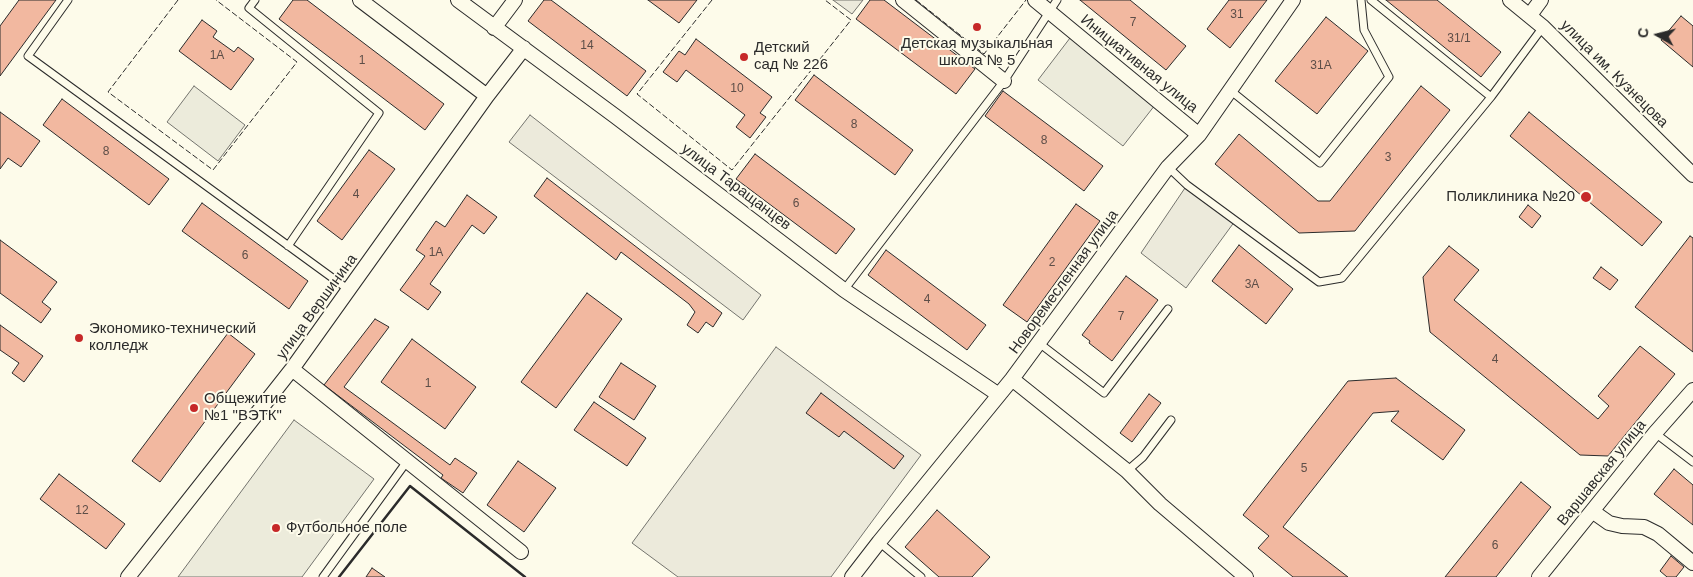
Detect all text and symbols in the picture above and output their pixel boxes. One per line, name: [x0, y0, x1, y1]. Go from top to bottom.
house number: 31: [1230, 8, 1244, 22]
north arrow: [1633, 10, 1683, 60]
street label: Инициативная улица: [1077, 11, 1201, 117]
house number: 7: [1130, 16, 1136, 30]
street label: улица им. Кузнецова: [1556, 16, 1672, 132]
marker: Детская музыкальная школа № 5: [971, 21, 983, 33]
text: С: [1635, 27, 1652, 39]
house number: 31/1: [1447, 32, 1471, 46]
place label: Детская музыкальная школа № 5: [901, 35, 1053, 70]
house number: 14: [580, 39, 594, 53]
place label: Детский сад № 226: [754, 39, 828, 74]
house number: 1А: [210, 49, 224, 63]
marker: Детский сад № 226: [738, 51, 750, 63]
house number: 1: [359, 54, 365, 68]
house number: 31А: [1310, 59, 1332, 73]
house number: 10: [730, 82, 744, 96]
house number: 8: [851, 118, 857, 132]
house number: 8: [1041, 134, 1047, 148]
street label: улица Таращанцев: [678, 140, 794, 234]
house number: 8: [103, 145, 109, 159]
house number: 3: [1385, 151, 1391, 165]
house number: 4: [353, 188, 359, 202]
place label: Поликлиника №20: [1446, 188, 1575, 206]
marker: Поликлиника №20: [1579, 190, 1593, 204]
house number: 6: [793, 197, 799, 211]
street label: Новоремесленная улица: [1006, 206, 1122, 358]
house number: 1А: [429, 246, 443, 260]
house number: 6: [242, 249, 248, 263]
street label: улица Вершинина: [273, 251, 361, 363]
house number: 2: [1049, 256, 1055, 270]
house number: 3А: [1245, 278, 1259, 292]
house number: 4: [924, 293, 930, 307]
house number: 7: [1118, 310, 1124, 324]
place label: Экономико-технический колледж: [89, 320, 256, 355]
marker: Экономико-технический колледж: [73, 332, 85, 344]
house number: 4: [1492, 353, 1498, 367]
house number: 1: [425, 377, 431, 391]
place label: Общежитие №1 "ВЭТК": [204, 390, 287, 425]
marker: Общежитие №1 "ВЭТК": [188, 402, 200, 414]
street label: Варшавская улица: [1554, 416, 1650, 530]
house number: 5: [1301, 462, 1307, 476]
house number: 12: [75, 504, 89, 518]
place label: Футбольное поле: [286, 519, 407, 537]
marker: Футбольное поле: [270, 522, 282, 534]
house number: 6: [1492, 539, 1498, 553]

